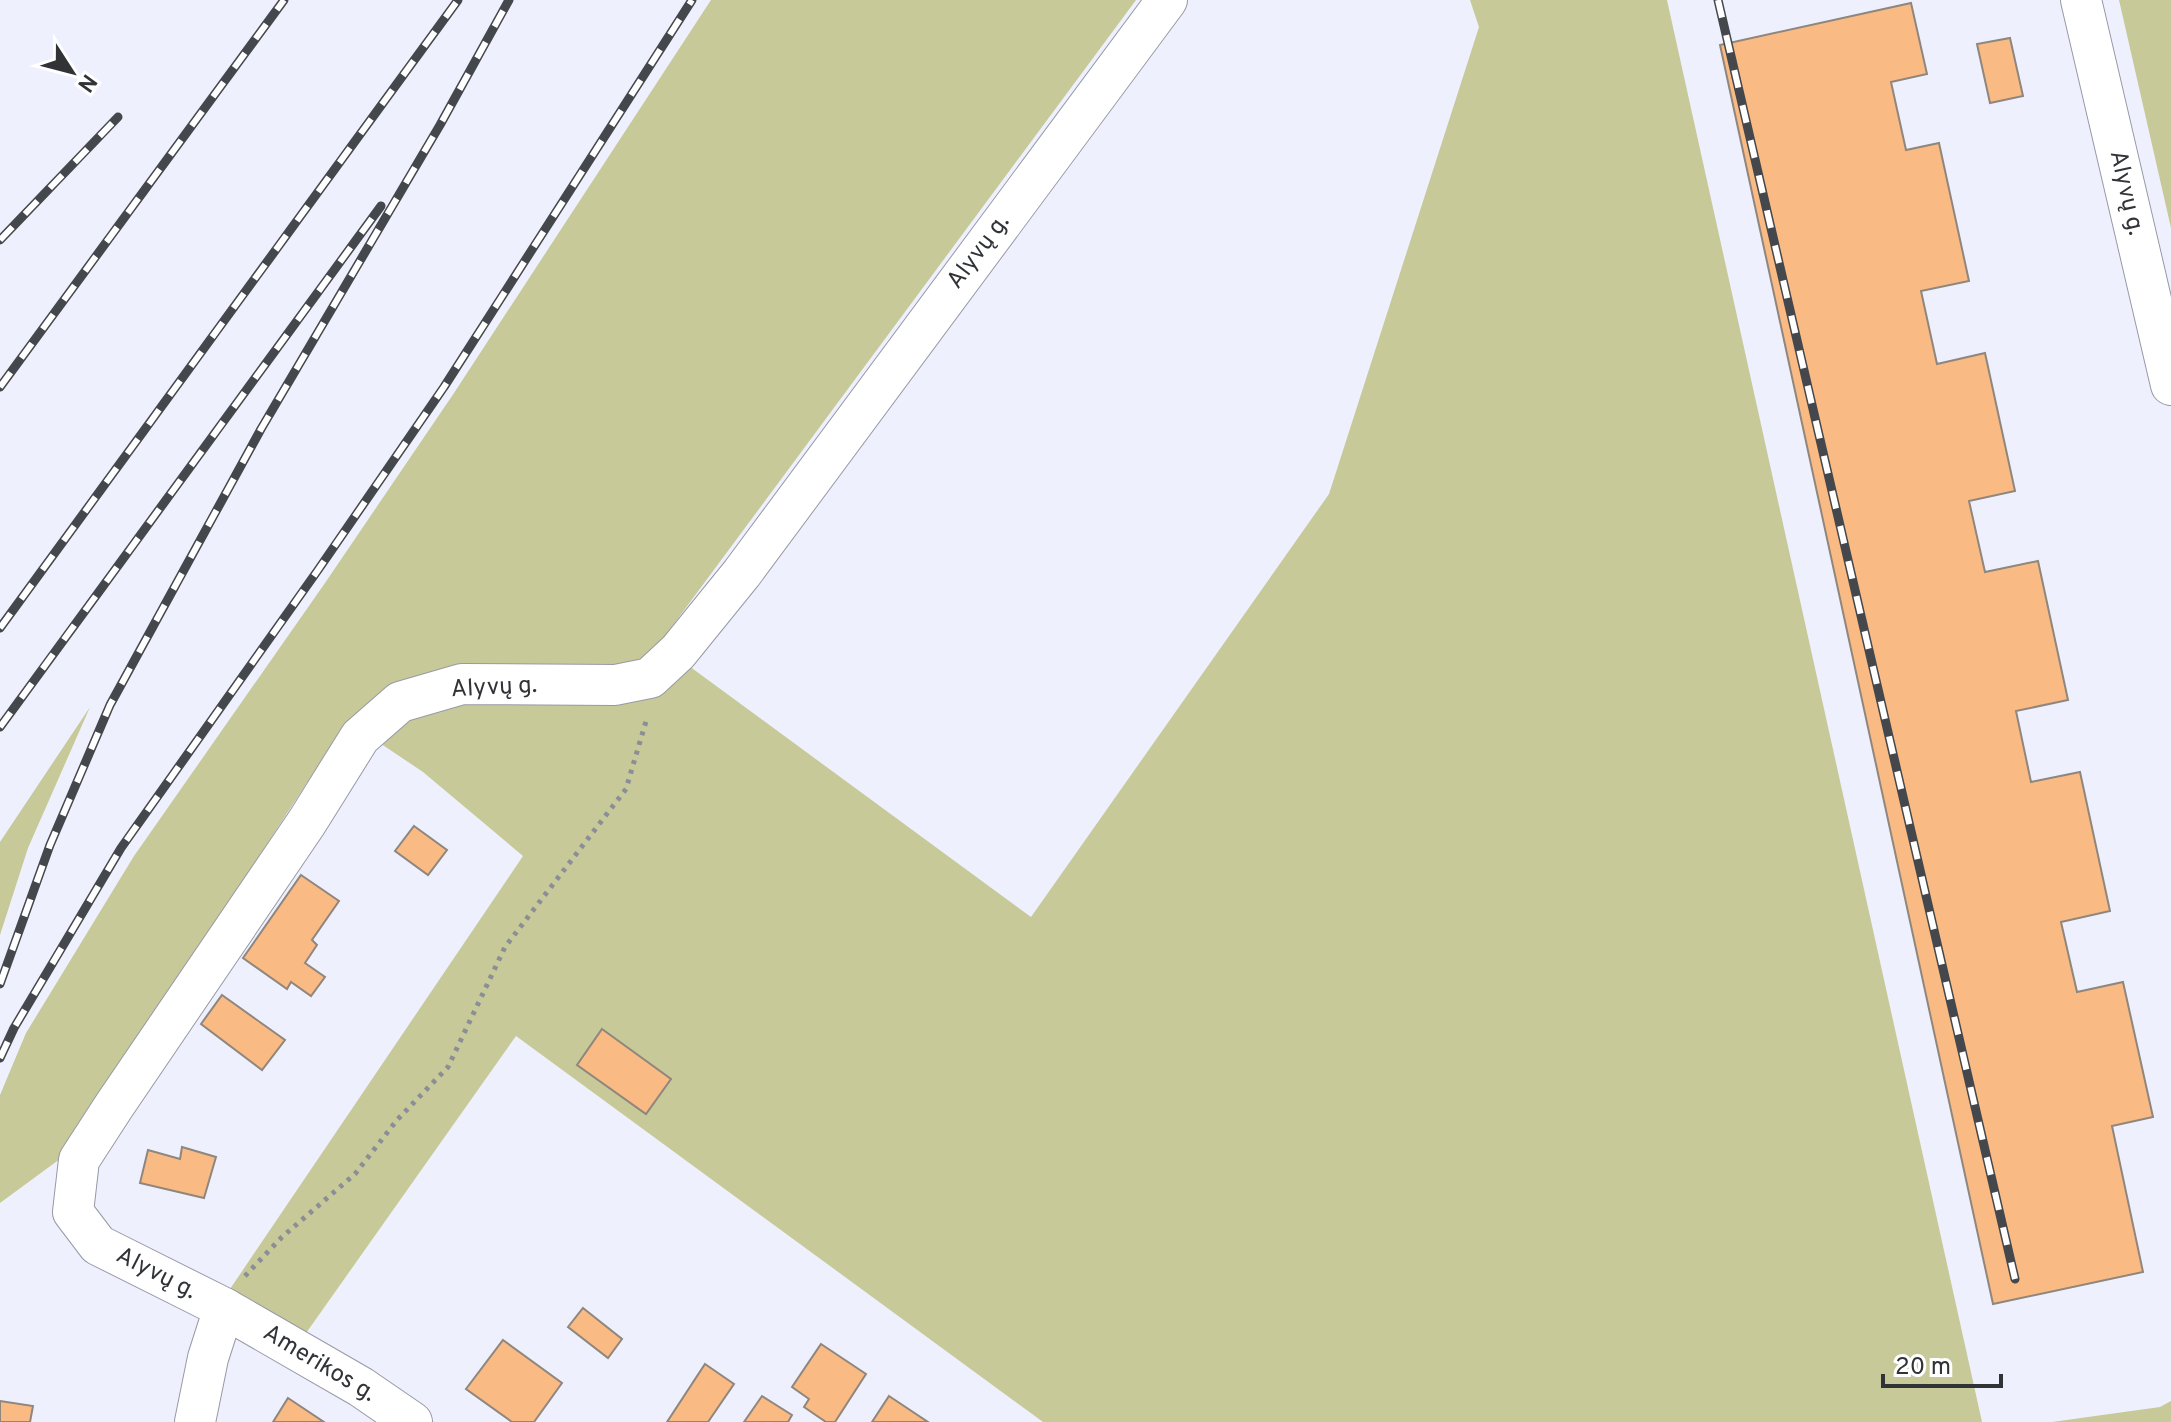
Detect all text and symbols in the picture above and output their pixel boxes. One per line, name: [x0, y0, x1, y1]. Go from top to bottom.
north arrow: [32, 32, 112, 112]
text: N: [71, 68, 102, 97]
street label: Alyvų g.: [2102, 148, 2150, 238]
street label: Alyvų g.: [941, 209, 1017, 295]
street label: Alyvų g.: [450, 671, 538, 705]
street label: Alyvų g.: [111, 1241, 201, 1307]
street label: Amerikos g.: [257, 1319, 381, 1409]
scale bar: [1883, 1338, 2001, 1388]
text: 20 m: [1895, 1353, 1951, 1383]

